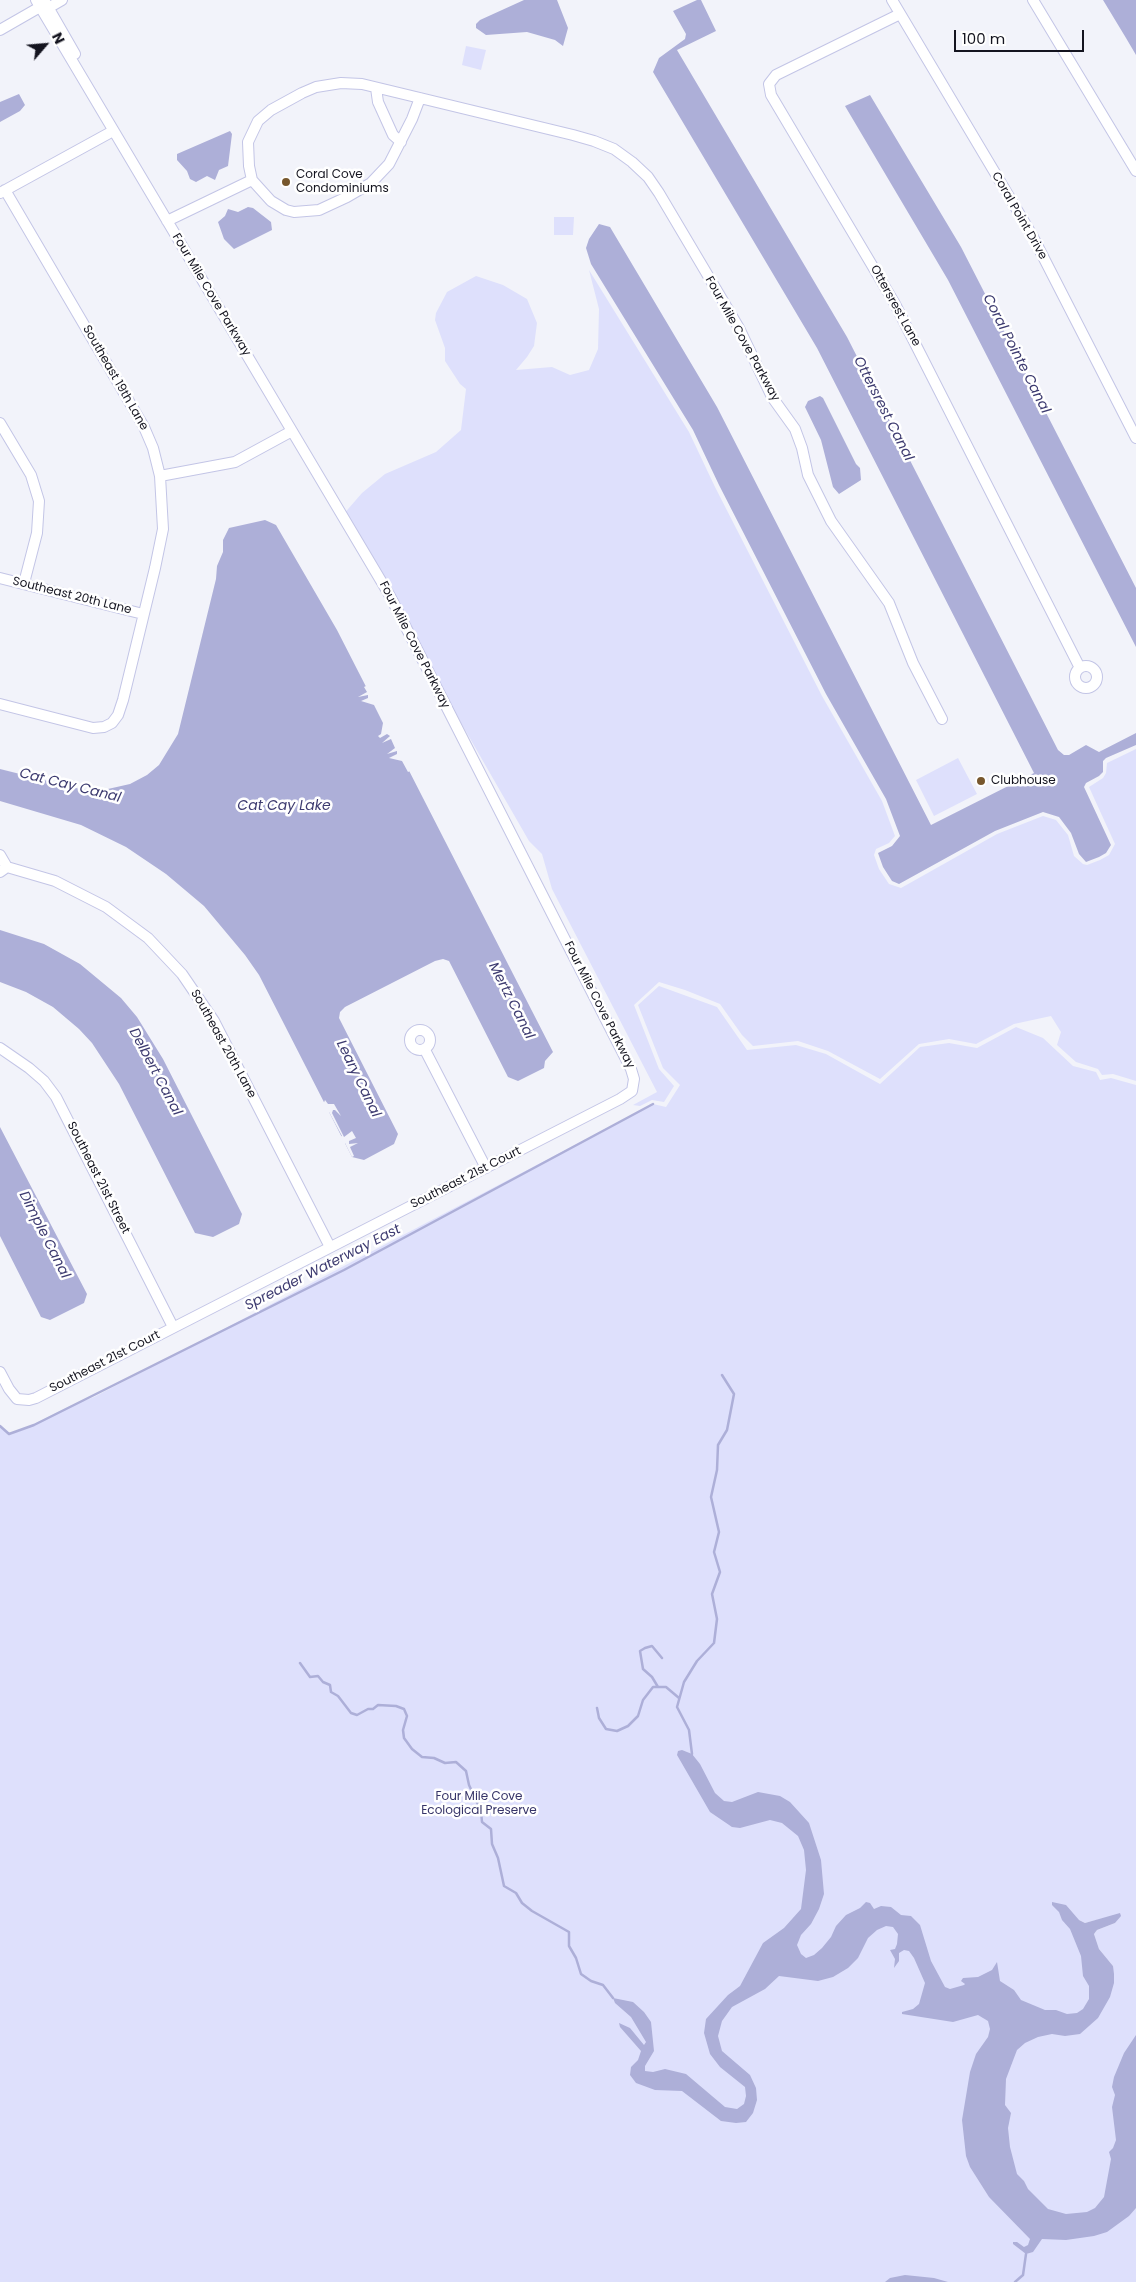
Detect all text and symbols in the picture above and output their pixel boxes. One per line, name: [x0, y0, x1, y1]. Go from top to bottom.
north arrow: [20, 20, 70, 70]
scale bar: [956, 20, 1086, 52]
text: 100 m: [962, 28, 1005, 49]
text: N: [47, 29, 70, 47]
place label: Coral Cove Condominiums: [296, 168, 389, 196]
street label: Coral Point Drive: [988, 170, 1050, 262]
marker: Coral Cove Condominiums: [280, 176, 292, 188]
street label: Four Mile Cove Parkway: [169, 231, 253, 359]
street label: Ottersrest Lane: [867, 263, 923, 349]
street label: Four Mile Cove Parkway: [702, 274, 782, 404]
water label: Coral Pointe Canal: [979, 292, 1053, 416]
street label: Southeast 19th Lane: [79, 323, 151, 433]
water label: Ottersrest Canal: [849, 354, 917, 464]
street label: Southeast 20th Lane: [11, 574, 133, 618]
street label: Four Mile Cove Parkway: [376, 579, 452, 711]
water label: Cat Cay Canal: [18, 765, 122, 807]
place label: Clubhouse: [991, 774, 1056, 788]
marker: Clubhouse: [975, 775, 987, 787]
water label: Cat Cay Lake: [237, 798, 331, 814]
street label: Four Mile Cove Parkway: [561, 939, 637, 1071]
water label: Mertz Canal: [485, 960, 537, 1042]
street label: Southeast 20th Lane: [187, 987, 259, 1101]
water label: Delbert Canal: [125, 1025, 185, 1119]
water label: Leary Canal: [332, 1038, 384, 1120]
street label: Southeast 21st Street: [64, 1120, 132, 1236]
street label: Southeast 21st Court: [408, 1144, 524, 1212]
water label: Dimple Canal: [15, 1189, 73, 1281]
water label: Spreader Waterway East: [242, 1221, 404, 1315]
street label: Southeast 21st Court: [47, 1328, 163, 1396]
park label: Four Mile Cove Ecological Preserve: [421, 1790, 537, 1818]

